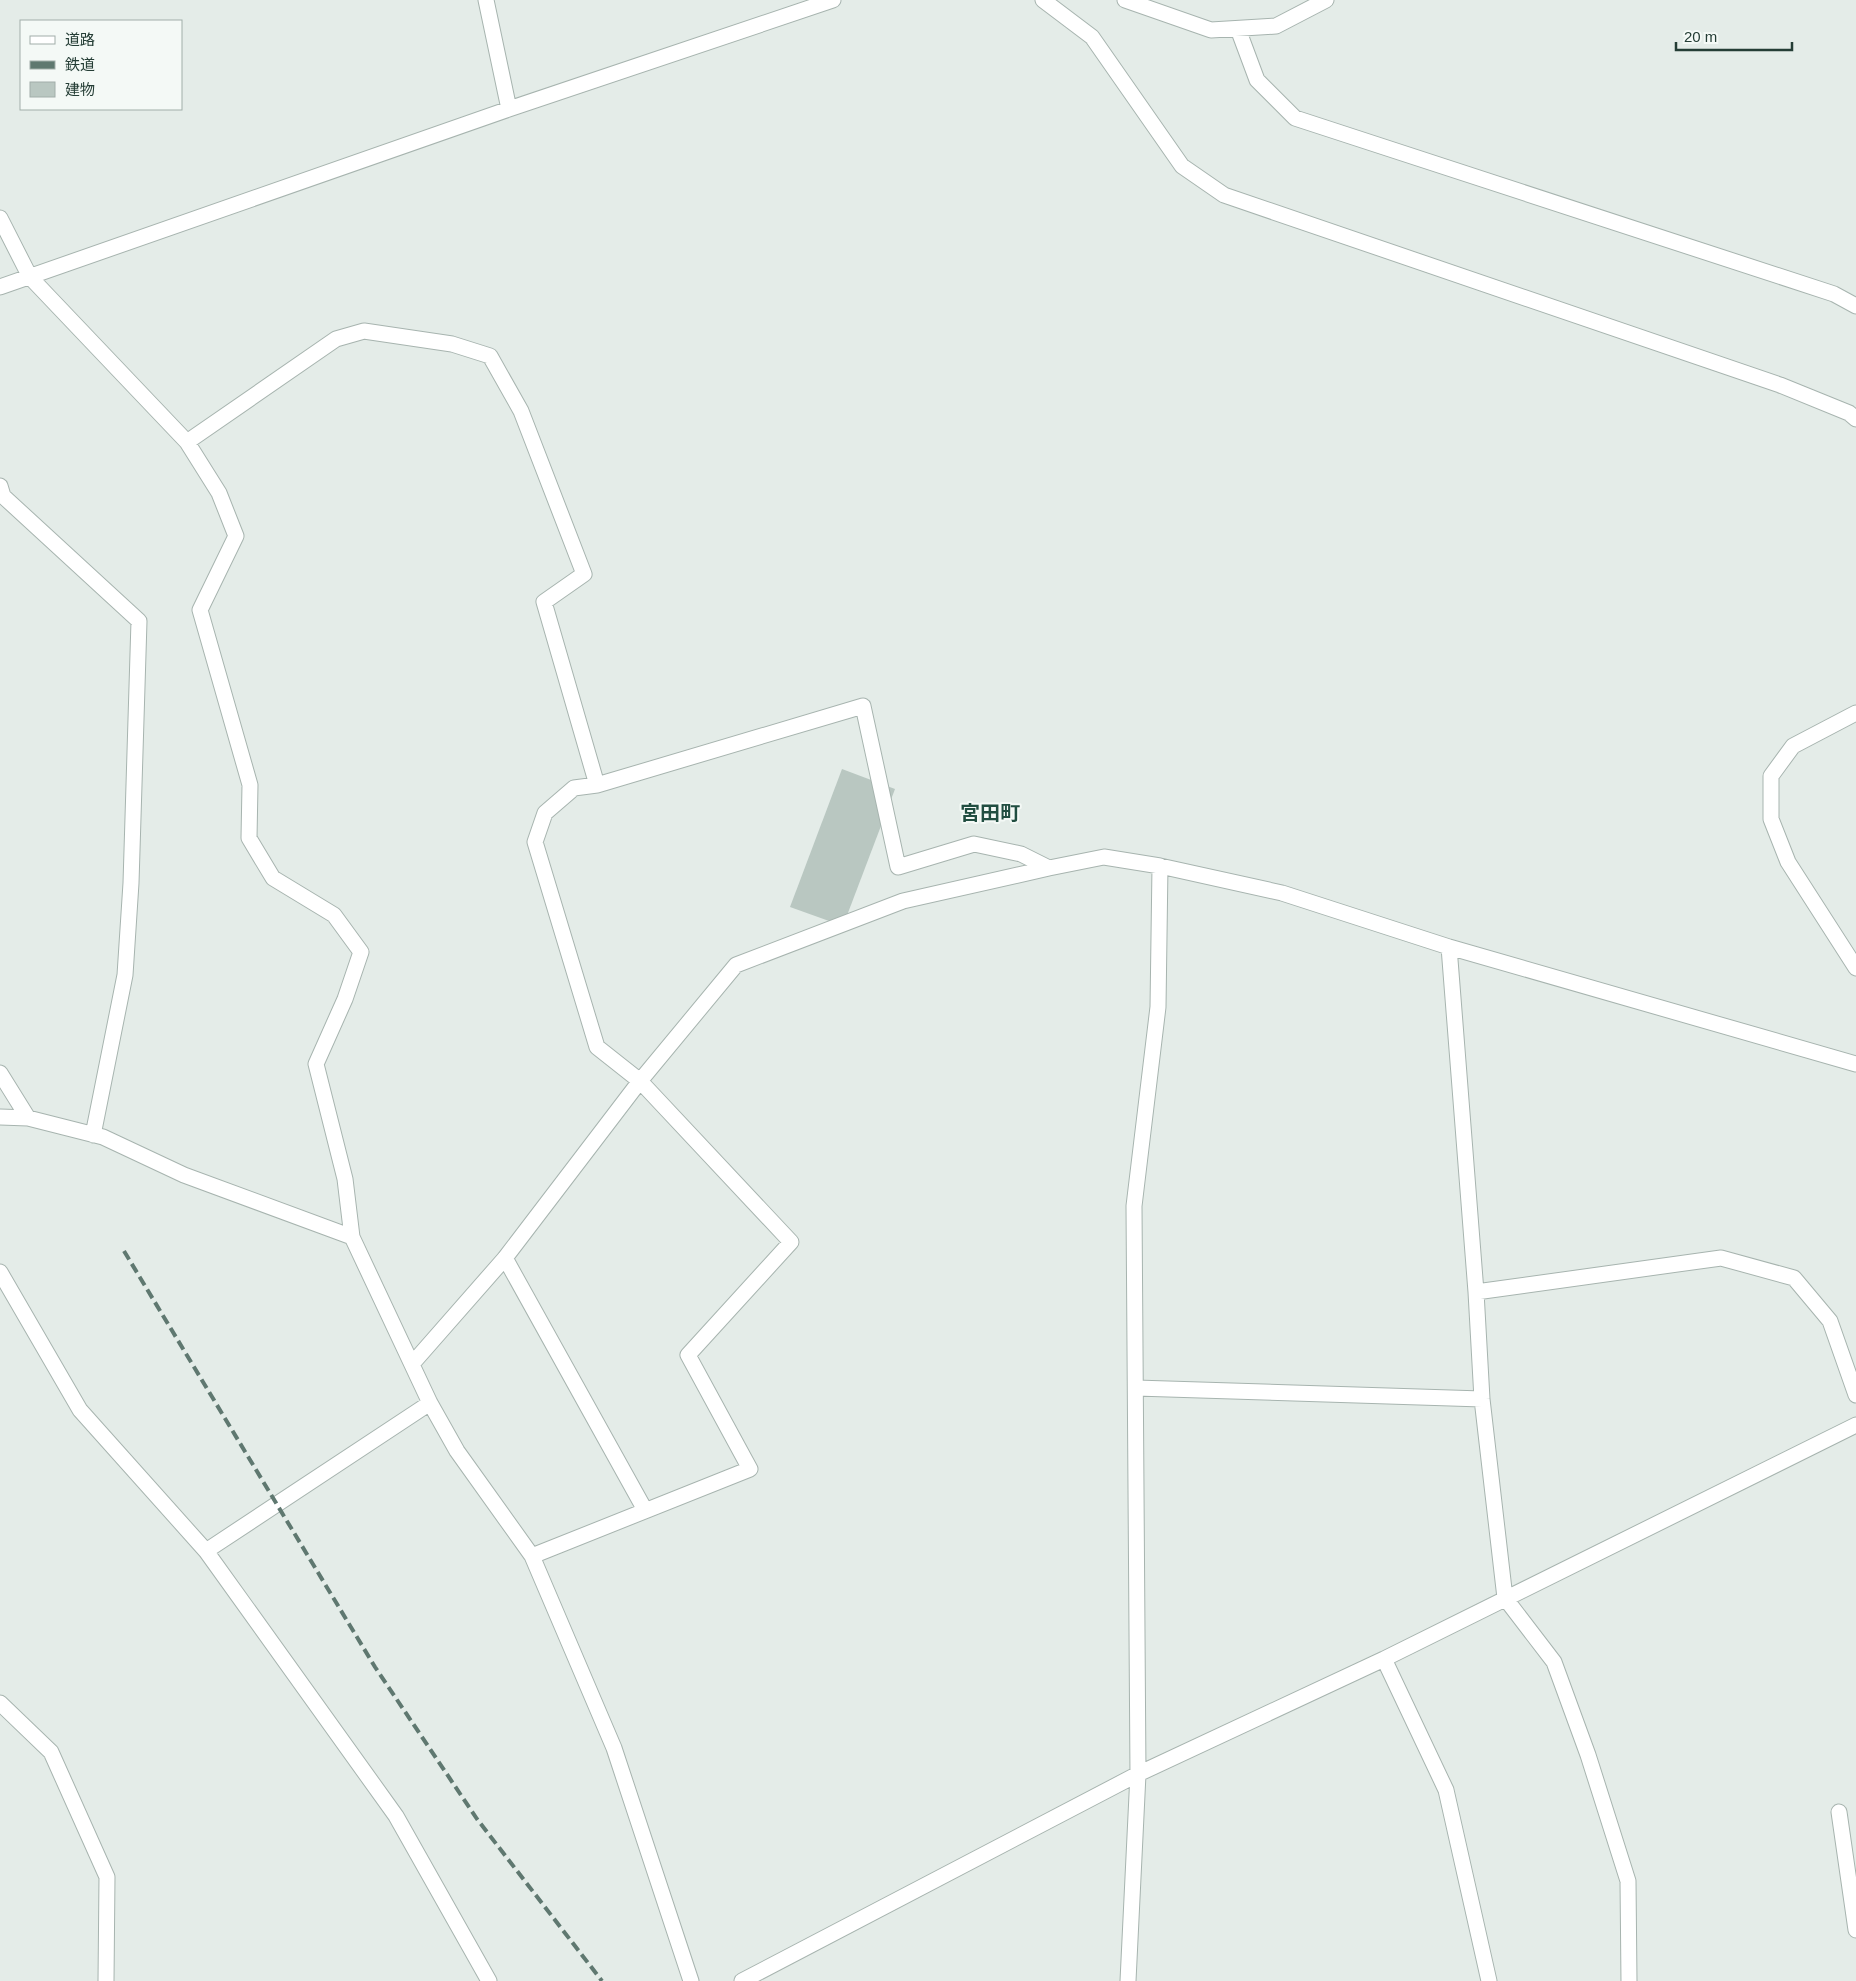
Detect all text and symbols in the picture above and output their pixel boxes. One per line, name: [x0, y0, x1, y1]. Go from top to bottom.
legend: [20, 20, 182, 110]
scale bar: [1676, 20, 1792, 52]
text: 20 m: [1684, 28, 1717, 45]
text: 道路: [65, 31, 95, 48]
text: 鉄道: [65, 56, 95, 73]
text: 建物: [65, 81, 95, 98]
district label: 宮田町: [960, 802, 1020, 824]

